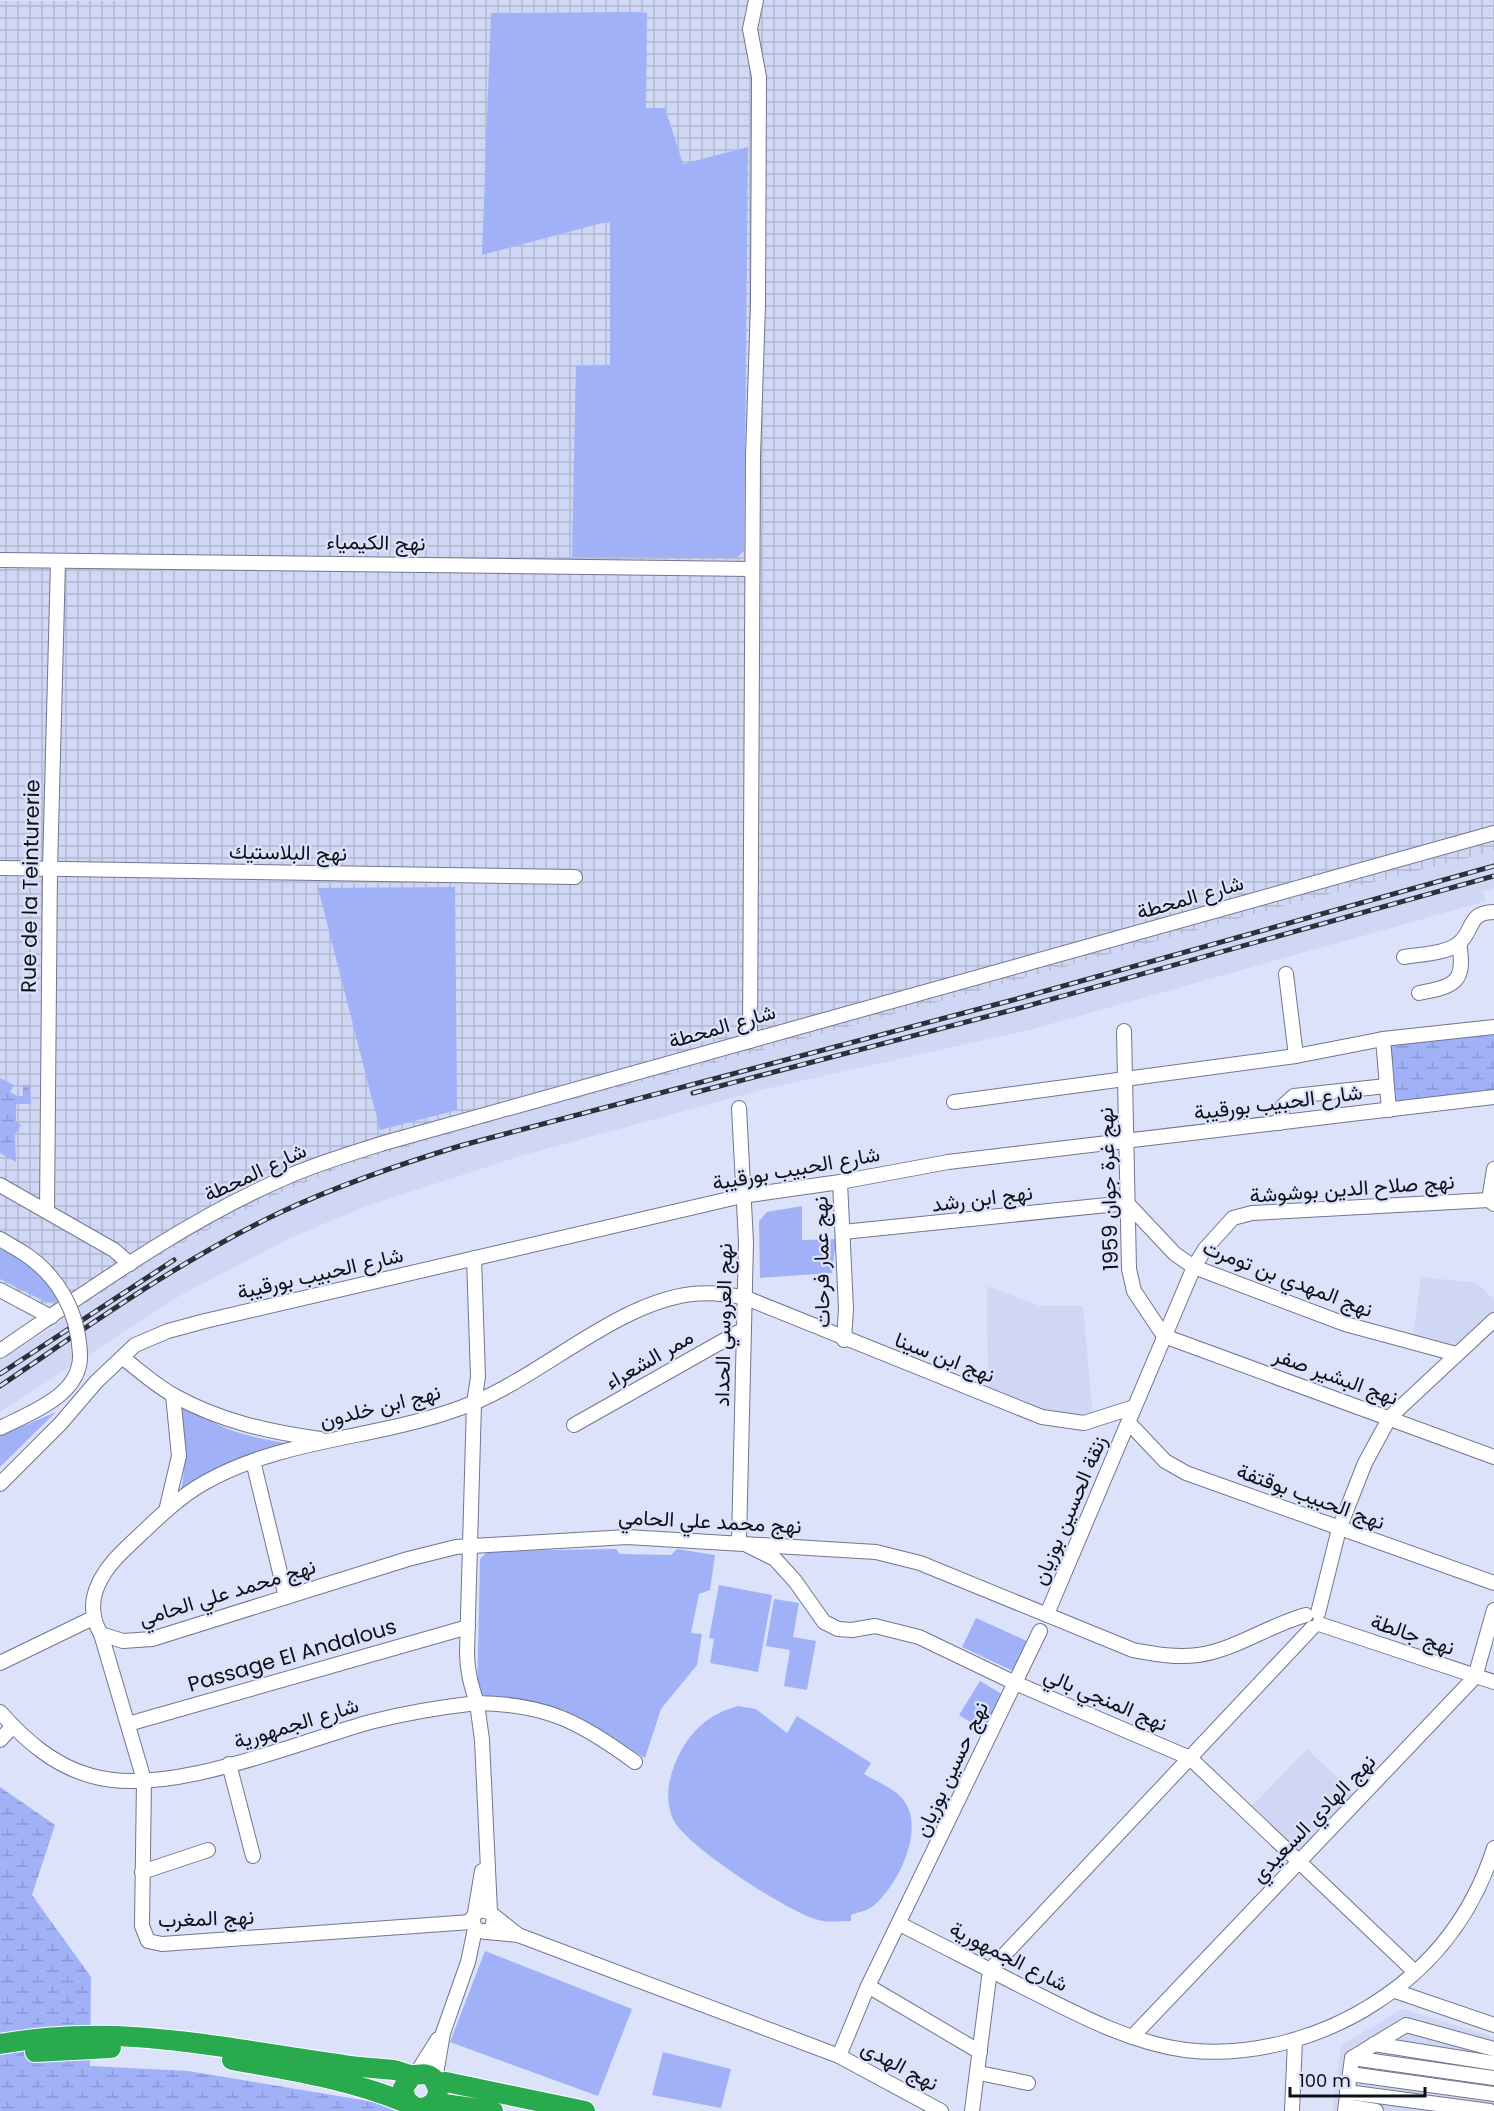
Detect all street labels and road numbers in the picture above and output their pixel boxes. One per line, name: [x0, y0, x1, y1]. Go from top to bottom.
street label: نهج الكيمياء: [326, 527, 426, 557]
street label: Rue de la Teinturerie: [14, 779, 46, 993]
street label: نهج البلاستيك: [229, 836, 347, 868]
street label: شارع المحطة: [1133, 868, 1247, 926]
street label: شارع المحطة: [665, 997, 779, 1055]
street label: شارع الحبيب بورقيبة: [1192, 1077, 1364, 1127]
street label: نهج غرة جوان 1959: [1091, 1107, 1125, 1271]
street label: شارع المحطة: [199, 1136, 311, 1208]
street label: شارع الحبيب بورقيبة: [710, 1139, 882, 1197]
street label: نهج صلاح الدين بوشوشة: [1249, 1166, 1455, 1210]
street label: نهج ابن رشد: [930, 1177, 1034, 1219]
street label: نهج عمار فرحات: [805, 1196, 837, 1328]
street label: نهج المهدي بن تومرت: [1198, 1232, 1377, 1327]
street label: شارع الحبيب بورقيبة: [234, 1240, 406, 1306]
street label: نهج العروسي الحداد: [707, 1243, 742, 1407]
street label: ممر الشعراء: [599, 1322, 699, 1396]
street label: نهج ابن سينا: [891, 1325, 999, 1389]
street label: نهج البشير صفر: [1269, 1340, 1402, 1412]
street label: نهج ابن خلدون: [316, 1377, 444, 1435]
street label: زنقة الحسين بوزيان: [1024, 1431, 1114, 1589]
street label: نهج الحبيب بوقتفة: [1233, 1456, 1389, 1536]
street label: نهج محمد علي الحامي: [617, 1502, 802, 1543]
street label: نهج محمد علي الحامي: [135, 1551, 320, 1636]
street label: نهج جالطة: [1367, 1606, 1459, 1662]
street label: Passage El Andalous: [184, 1611, 400, 1699]
street label: نهج المنجي بالي: [1039, 1660, 1172, 1741]
street label: شارع الجمهورية: [230, 1690, 362, 1756]
street label: نهج حسين بوزيان: [907, 1697, 995, 1841]
street label: نهج الهادي السعيدي: [1244, 1747, 1384, 1891]
street label: نهج المغرب: [157, 1902, 255, 1934]
street label: شارع الجمهورية: [945, 1914, 1073, 1998]
street label: نهج الهدى: [856, 2033, 944, 2097]

